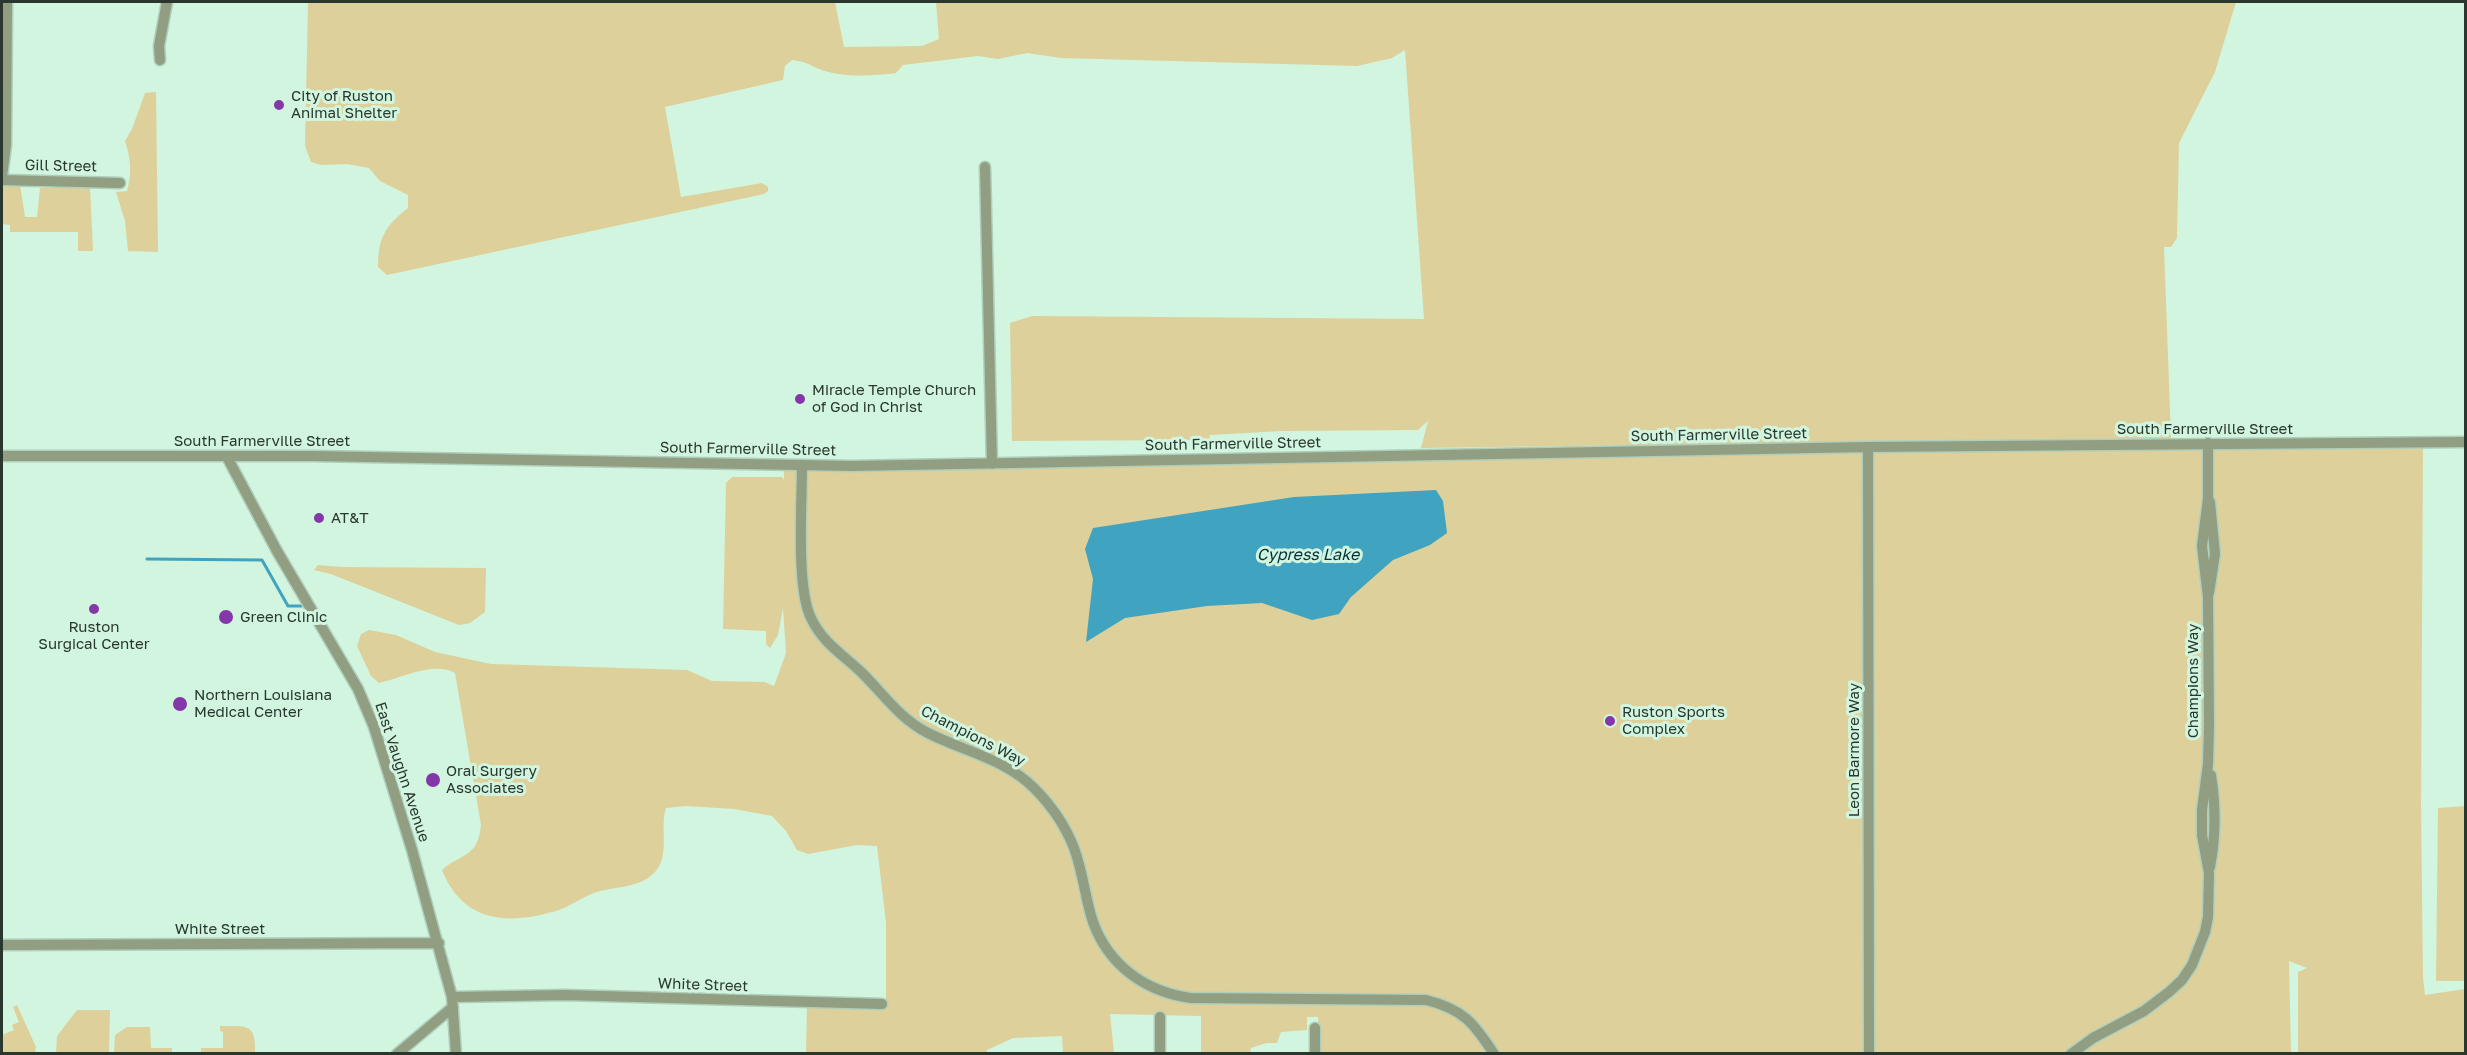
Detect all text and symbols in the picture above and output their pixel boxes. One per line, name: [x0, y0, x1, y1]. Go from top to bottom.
place label: City of Ruston Animal Shelter: [291, 87, 397, 122]
marker: City of Ruston Animal Shelter: [272, 98, 286, 112]
street label: Gill Street: [25, 156, 97, 176]
place label: Miracle Temple Church of God in Christ: [812, 381, 976, 416]
marker: Miracle Temple Church of God in Christ: [793, 392, 807, 406]
street label: South Farmerville Street: [2117, 420, 2293, 438]
street label: South Farmerville Street: [1631, 424, 1807, 446]
street label: South Farmerville Street: [174, 432, 350, 450]
street label: South Farmerville Street: [1145, 433, 1321, 455]
street label: South Farmerville Street: [660, 438, 836, 460]
place label: AT&T: [331, 509, 368, 527]
marker: AT&T: [312, 511, 326, 525]
water label: Cypress Lake: [1257, 545, 1359, 565]
marker: Ruston Surgical Center: [87, 602, 101, 616]
marker: Green Clinic: [217, 608, 235, 626]
place label: Green Clinic: [240, 608, 327, 626]
place label: Ruston Surgical Center: [38, 618, 150, 653]
street label: Champions Way: [2184, 624, 2202, 738]
street label: Leon Barmore Way: [1845, 683, 1863, 817]
place label: Northern Louisiana Medical Center: [194, 686, 332, 721]
marker: Northern Louisiana Medical Center: [171, 695, 189, 713]
street label: East Vaughn Avenue: [371, 700, 433, 844]
street label: Champions Way: [918, 702, 1028, 770]
place label: Ruston Sports Complex: [1622, 703, 1725, 738]
marker: Ruston Sports Complex: [1603, 714, 1617, 728]
place label: Oral Surgery Associates: [446, 762, 537, 797]
marker: Oral Surgery Associates: [424, 771, 442, 789]
street label: White Street: [175, 920, 265, 938]
street label: White Street: [657, 974, 749, 996]

